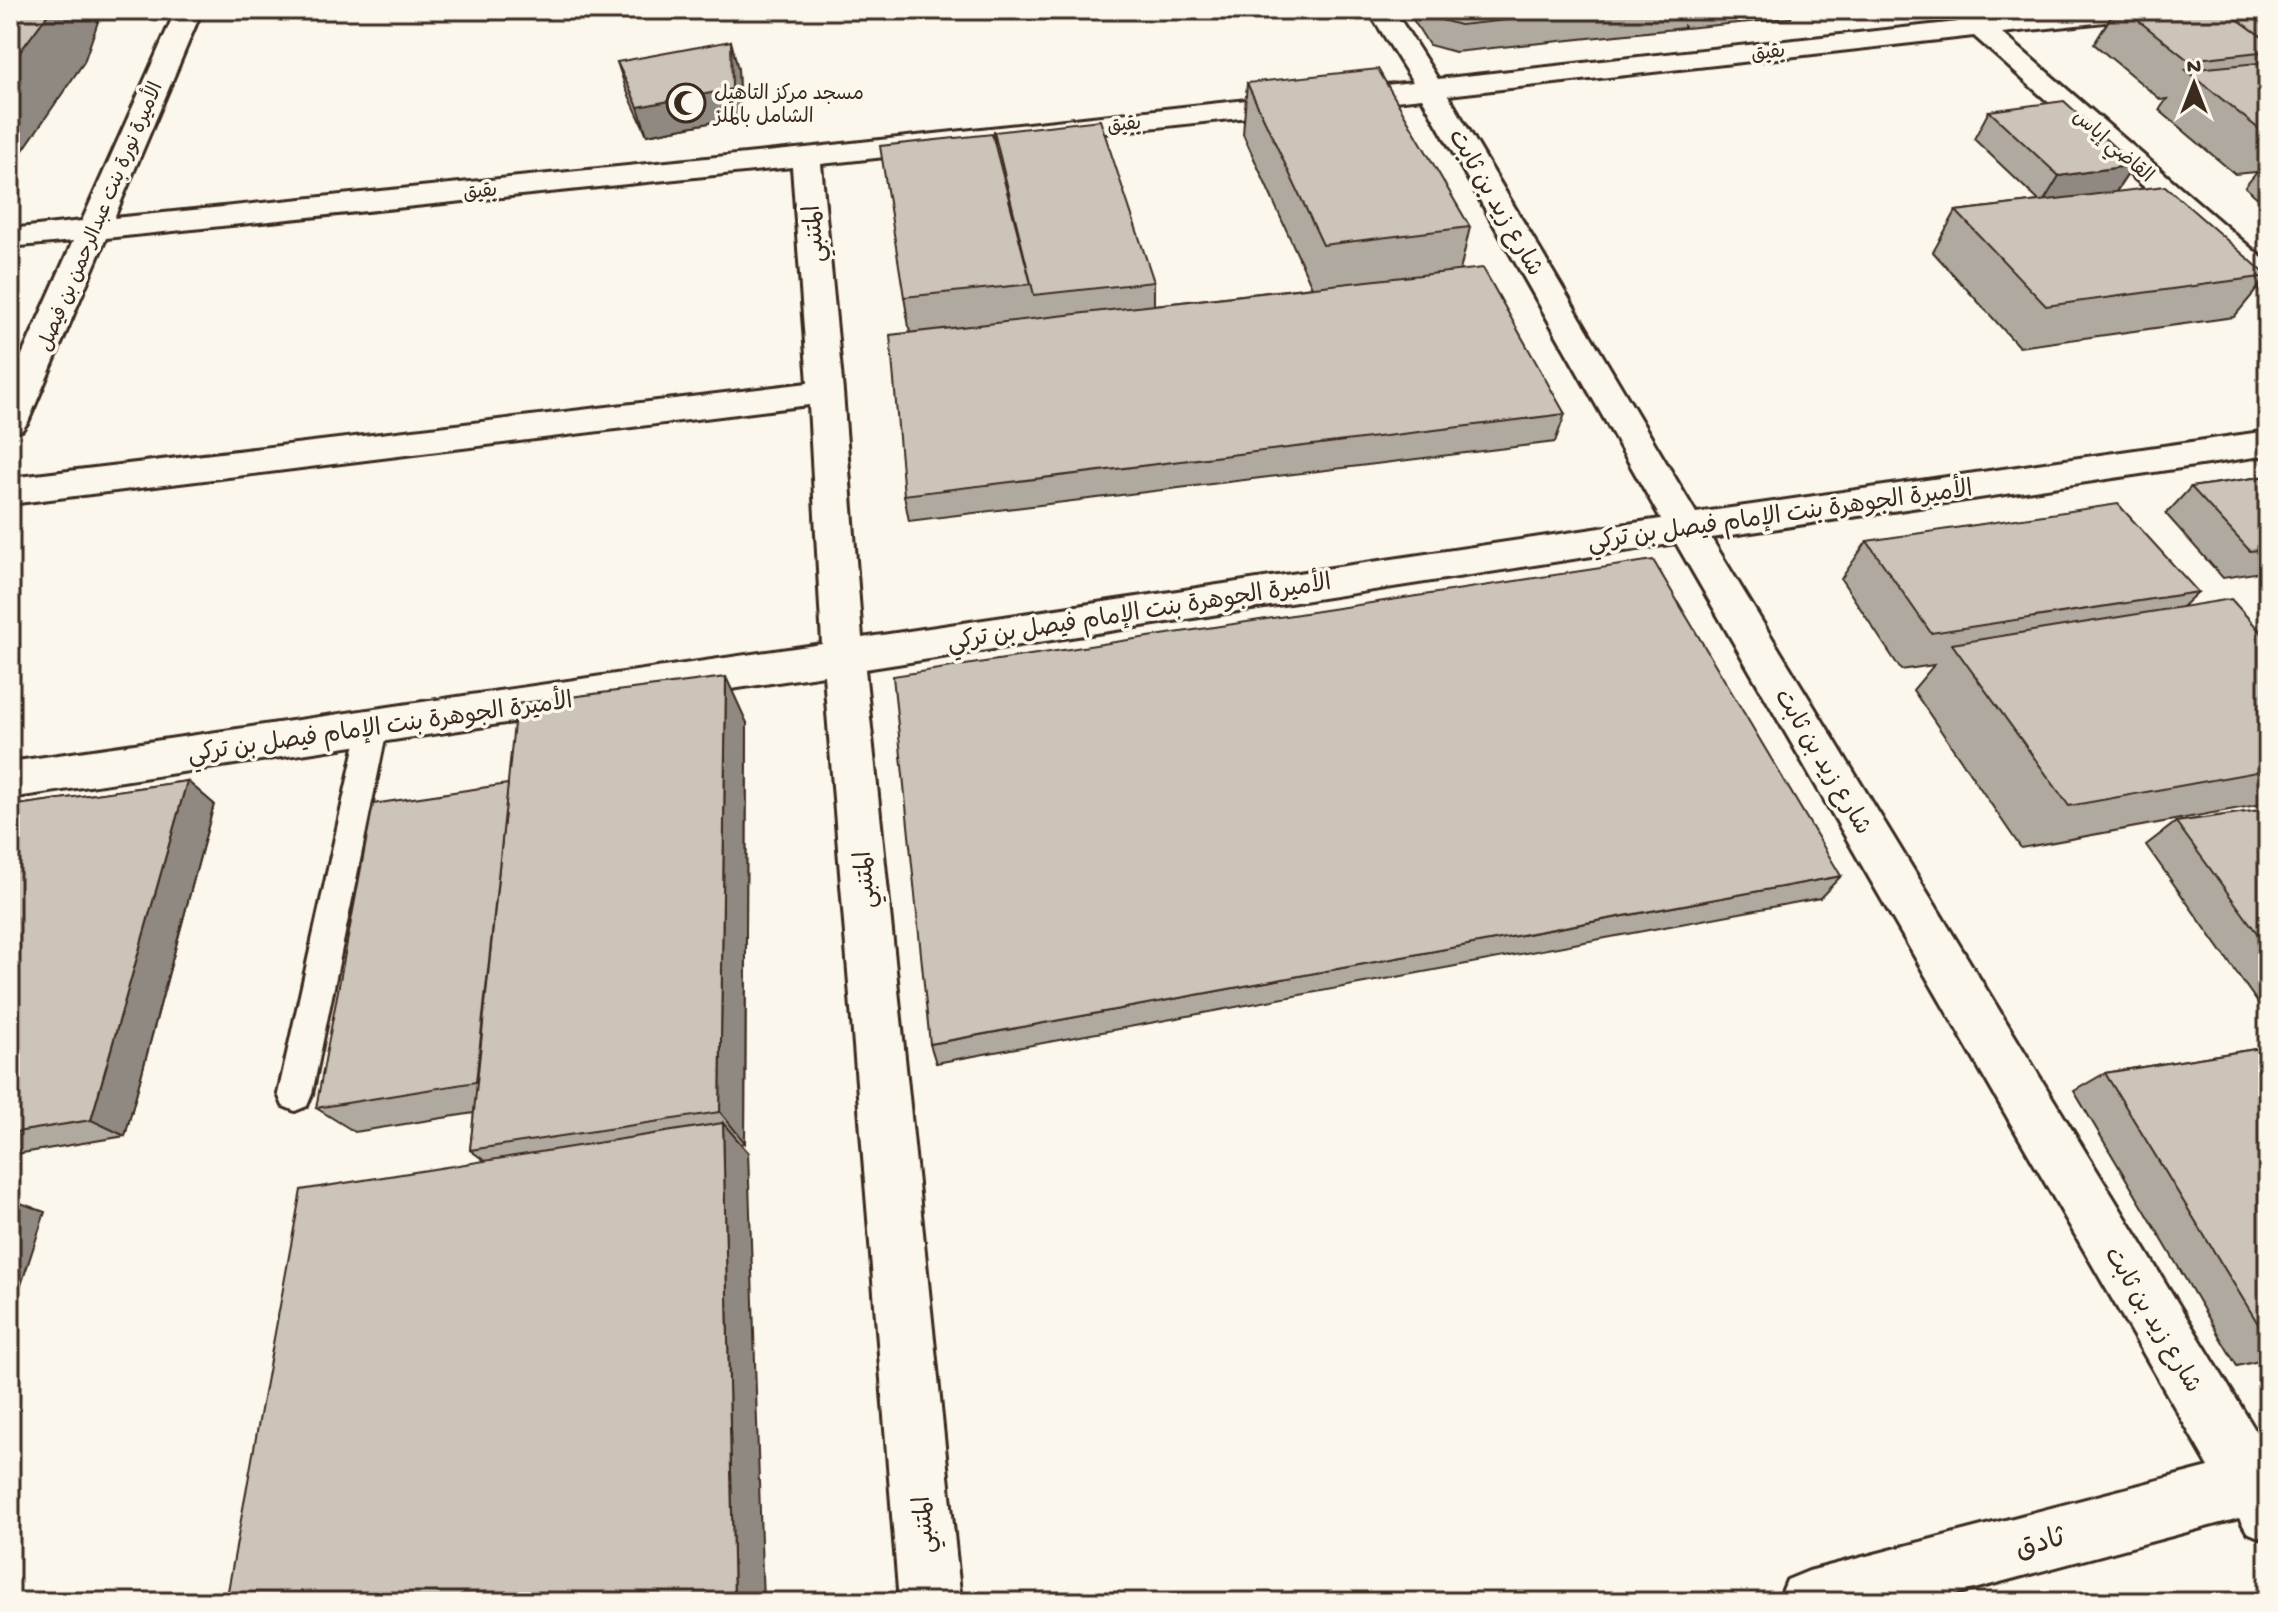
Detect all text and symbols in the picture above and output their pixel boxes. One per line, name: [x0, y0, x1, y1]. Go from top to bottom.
street label: بقيق: [1750, 41, 1787, 68]
north arrow: [2154, 44, 2234, 124]
text: N: [2187, 55, 2201, 81]
street label: الأميرة نورة بنت عبدالرحمن بن فيصل: [30, 77, 170, 355]
mosque icon: مسجد مركز التاهيل الشامل بالملز: [665, 82, 707, 124]
place label: مسجد مركز التاهيل الشامل بالملز: [712, 83, 864, 130]
street label: القاضي إياس: [2065, 106, 2157, 191]
street label: بقيق: [1106, 113, 1143, 140]
street label: شارع زيد بن ثابت: [1440, 125, 1548, 282]
street label: بقيق: [462, 180, 499, 207]
street label: المتنبي: [800, 204, 836, 264]
street label: الأميرة الجوهرة بنت الإمام فيصل بن تركي: [1585, 470, 1975, 562]
street label: الأميرة الجوهرة بنت الإمام فيصل بن تركي: [945, 564, 1334, 662]
street label: الأميرة الجوهرة بنت الإمام فيصل بن تركي: [185, 682, 575, 774]
street label: شارع زيد بن ثابت: [1766, 685, 1876, 841]
street label: المتنبي: [851, 850, 887, 910]
street label: شارع زيد بن ثابت: [2096, 1243, 2206, 1399]
street label: المتنبي: [910, 1495, 946, 1555]
street label: ثادق: [2012, 1523, 2069, 1568]

